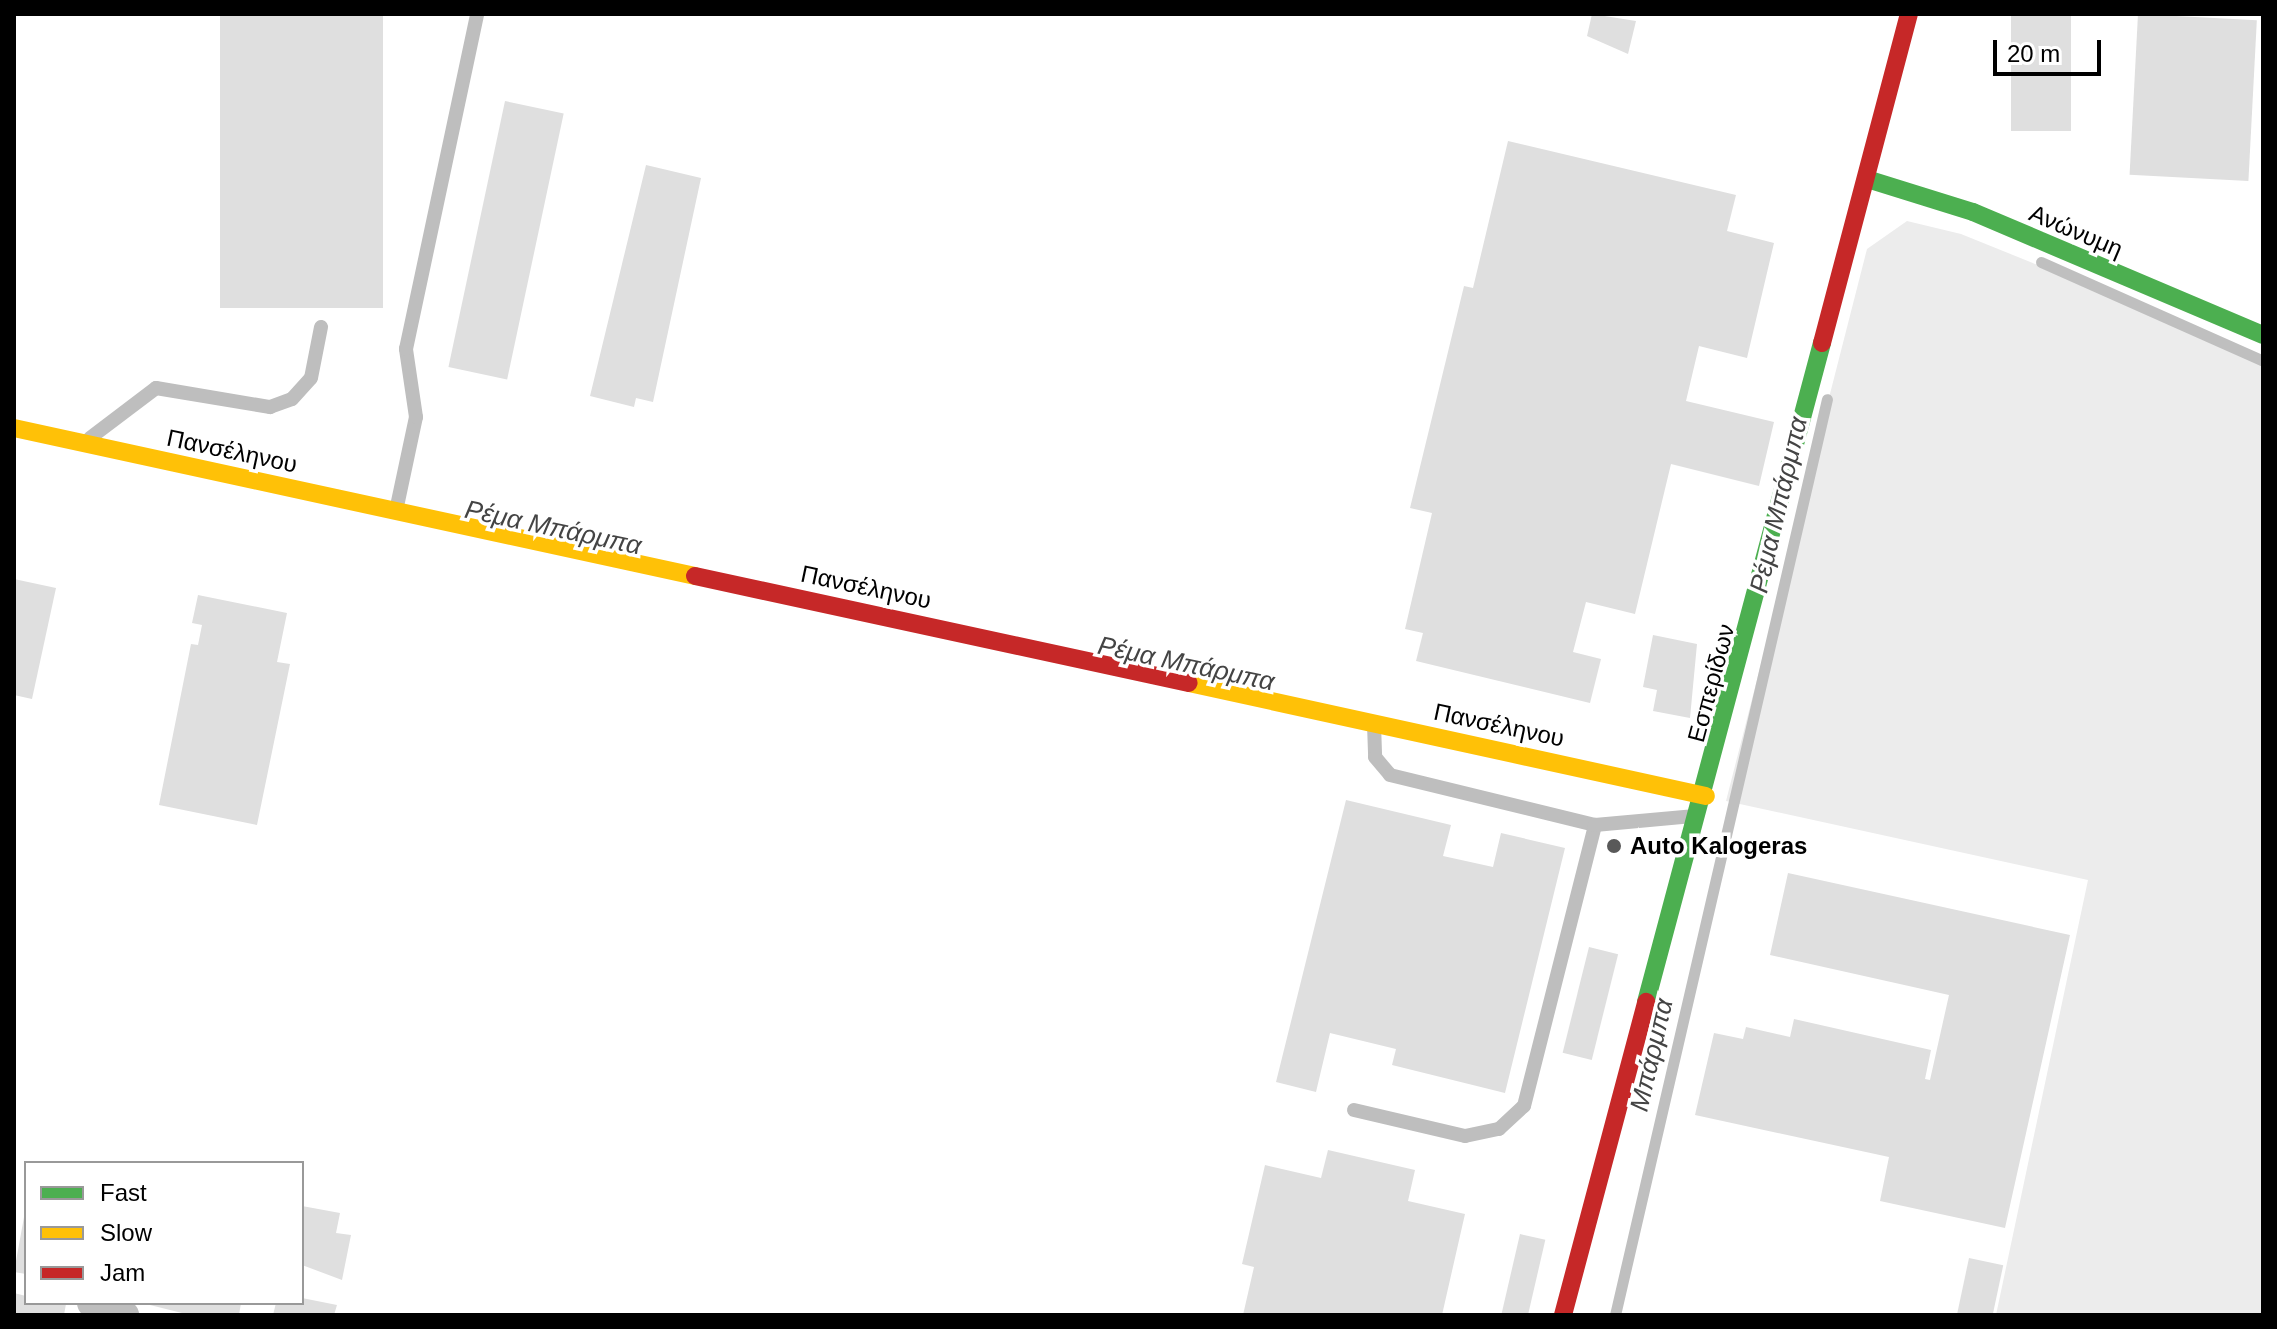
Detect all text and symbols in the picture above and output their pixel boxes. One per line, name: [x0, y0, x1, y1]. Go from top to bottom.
scale bar: [1997, 24, 2105, 74]
text: 20 m: [2007, 40, 2060, 67]
street label: Ανώνυμη: [2025, 198, 2127, 264]
water label: Ρέμα Μπάρμπα: [1744, 414, 1814, 596]
street label: Πανσέληνου: [164, 423, 300, 479]
water label: Ρέμα Μπάρμπα: [462, 494, 644, 562]
street label: Πανσέληνου: [798, 559, 934, 615]
street label: Εσπερίδων: [1681, 621, 1741, 745]
water label: Ρέμα Μπάρμπα: [1095, 630, 1277, 698]
street label: Πανσέληνου: [1431, 697, 1567, 753]
place label: Auto Kalogeras: [1630, 832, 1807, 860]
marker: Auto Kalogeras: [1605, 837, 1623, 855]
water label: Μπάρμπα: [1624, 996, 1680, 1114]
legend: [24, 1161, 304, 1305]
text: Fast: [100, 1179, 147, 1206]
text: Slow: [100, 1219, 152, 1246]
text: Jam: [100, 1259, 145, 1286]

